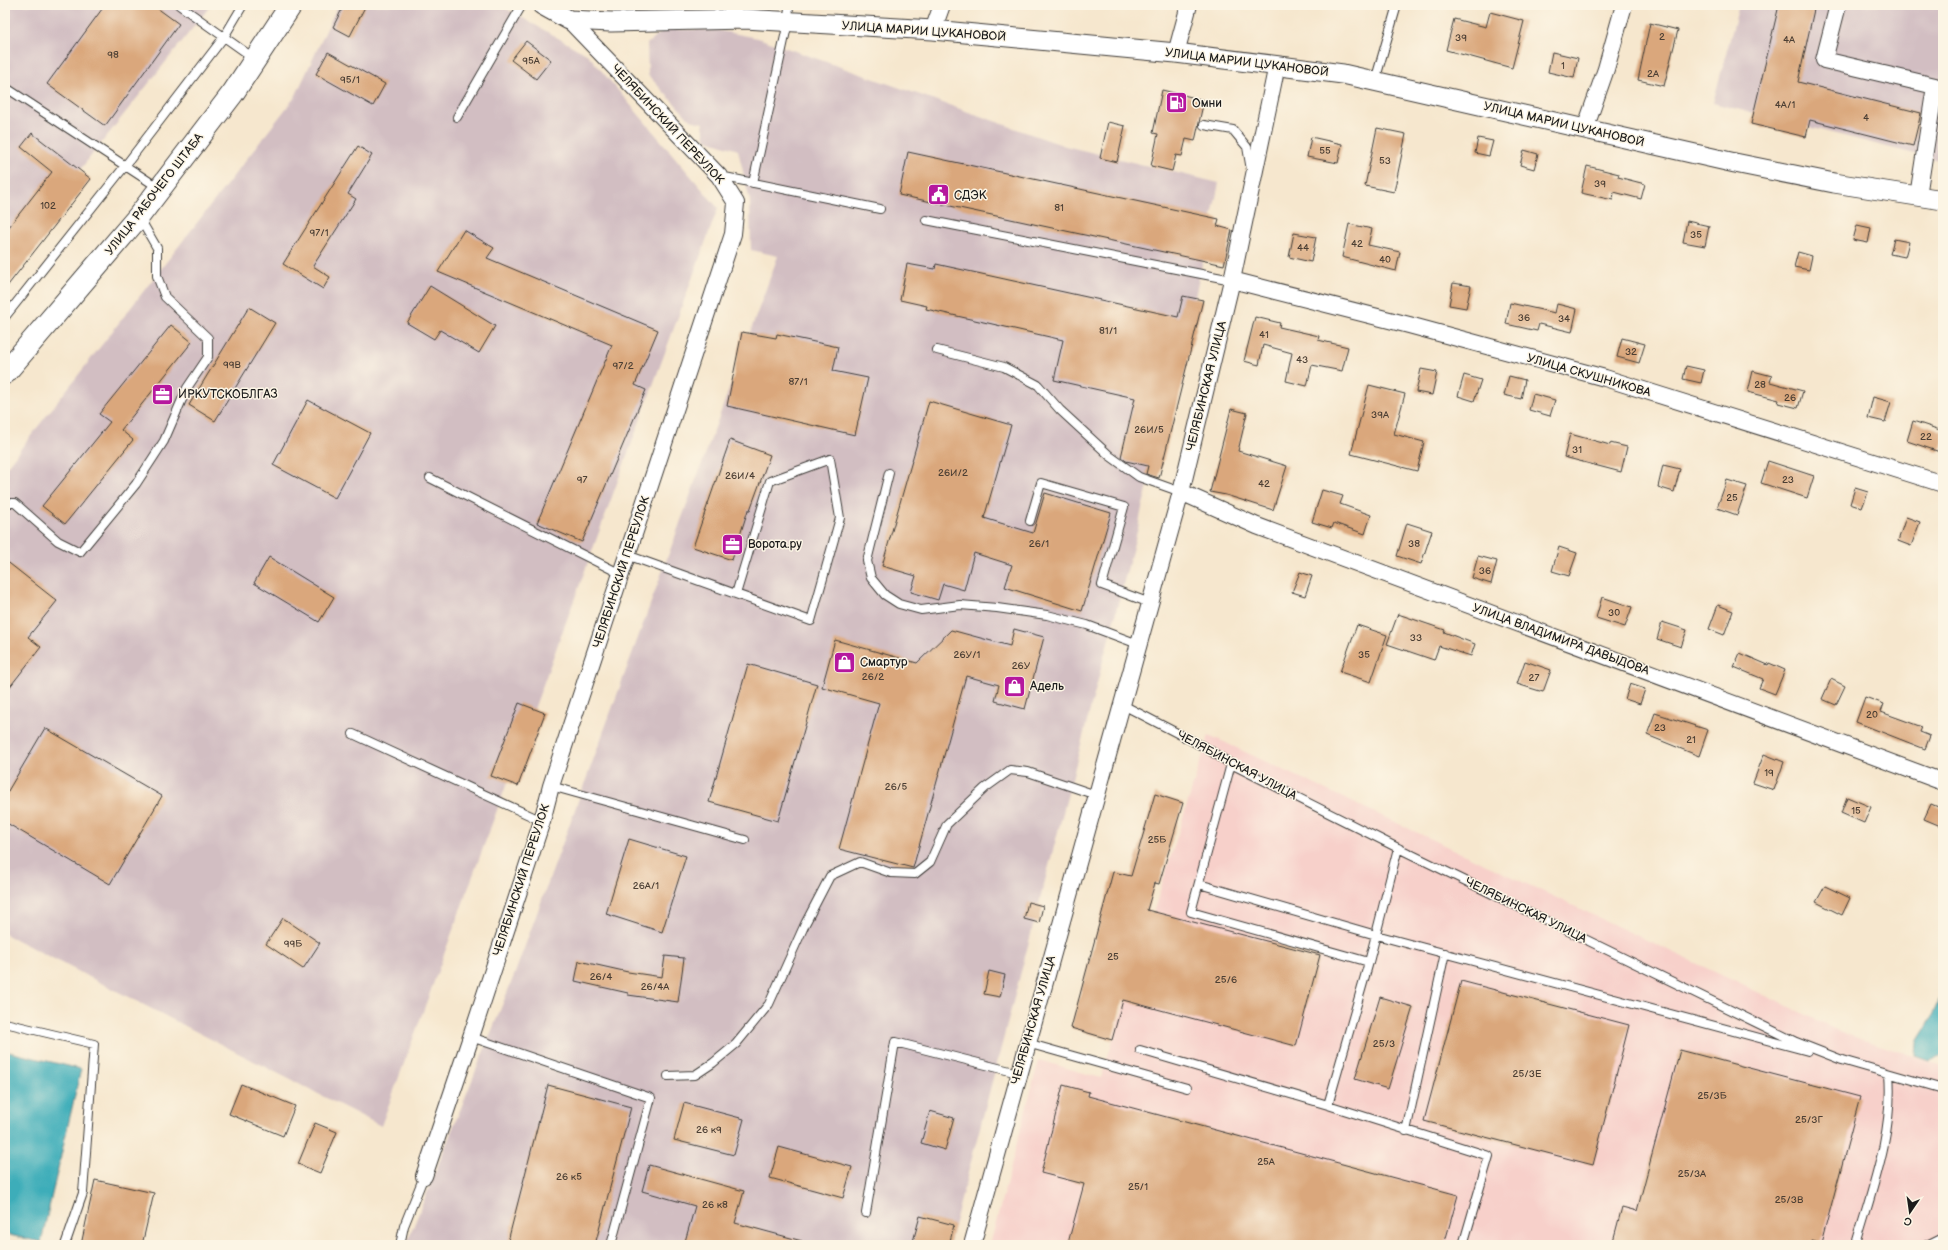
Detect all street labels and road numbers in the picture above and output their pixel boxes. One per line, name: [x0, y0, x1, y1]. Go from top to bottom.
street label: УЛИЦА МАРИИ ЦУКАНОВОЙ: [841, 18, 1007, 45]
street label: УЛИЦА МАРИИ ЦУКАНОВОЙ: [1164, 45, 1330, 80]
street label: ЧЕЛЯБИНСКИЙ ПЕРЕУЛОК: [608, 61, 727, 188]
street label: УЛИЦА МАРИИ ЦУКАНОВОЙ: [1482, 99, 1646, 150]
street label: УЛИЦА РАБОЧЕГО ШТАБА: [102, 130, 207, 258]
street label: ЧЕЛЯБИНСКАЯ УЛИЦА: [1183, 319, 1230, 453]
street label: УЛИЦА СКУШНИКОВА: [1525, 351, 1653, 401]
street label: ЧЕЛЯБИНСКИЙ ПЕРЕУЛОК: [590, 494, 653, 650]
street label: УЛИЦА ВЛАДИМИРА ДАВЫДОВА: [1470, 600, 1652, 679]
street label: ЧЕЛЯБИНСКАЯ УЛИЦА: [1174, 727, 1300, 804]
street label: ЧЕЛЯБИНСКИЙ ПЕРЕУЛОК: [490, 802, 553, 958]
street label: ЧЕЛЯБИНСКАЯ УЛИЦА: [1462, 874, 1590, 947]
street label: ЧЕЛЯБИНСКАЯ УЛИЦА: [1008, 953, 1059, 1086]

